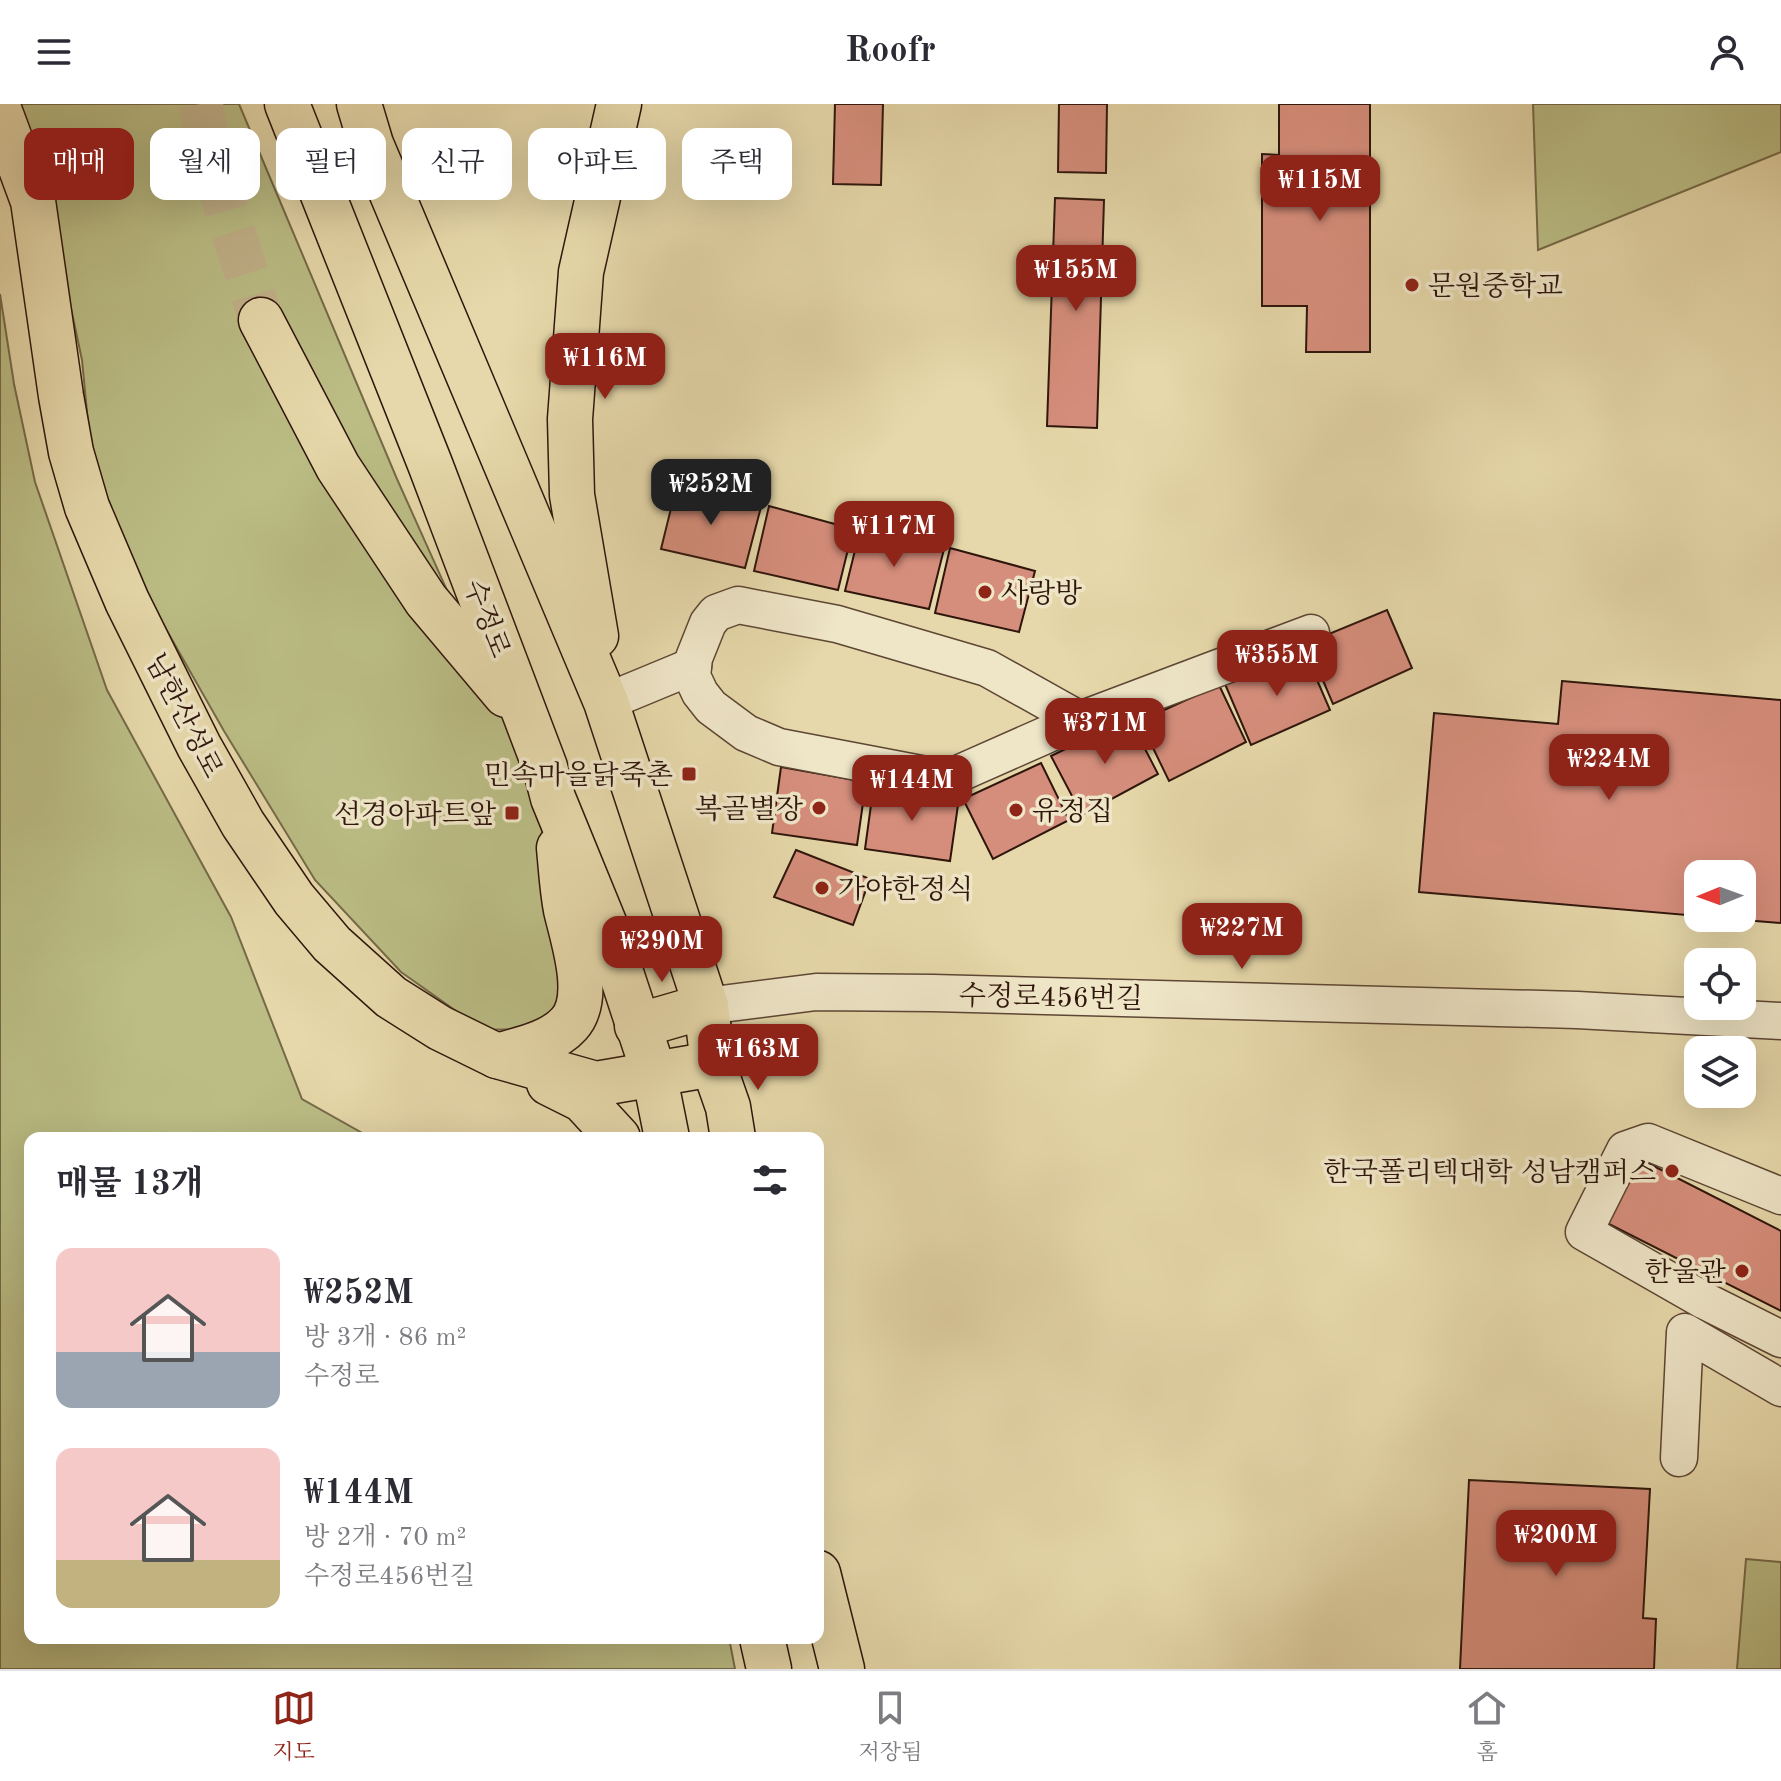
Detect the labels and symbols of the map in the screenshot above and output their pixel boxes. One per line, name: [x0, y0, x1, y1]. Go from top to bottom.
pin: ₩115M: [1264, 155, 1376, 223]
pin: ₩155M: [1020, 245, 1132, 313]
place label: 문원중학교: [1428, 272, 1563, 302]
marker: 문원중학교: [1403, 276, 1421, 294]
pin: ₩116M: [549, 333, 661, 401]
pin: ₩252M: [655, 459, 767, 527]
pin: ₩117M: [838, 501, 950, 569]
street label: 수정로: [458, 575, 516, 662]
place label: 사랑방: [1001, 579, 1082, 609]
marker: 사랑방: [976, 583, 994, 601]
pin: ₩355M: [1221, 630, 1333, 698]
street label: 남한산성로: [139, 649, 227, 783]
pin: ₩371M: [1049, 698, 1161, 766]
pin: ₩224M: [1553, 734, 1665, 802]
pin: ₩144M: [856, 755, 968, 823]
place label: 민속마을닭죽촌: [484, 760, 673, 791]
marker: 민속마을닭죽촌: [680, 765, 698, 783]
place label: 복골별장: [695, 794, 803, 825]
place label: 유정집: [1032, 797, 1113, 827]
marker: 복골별장: [810, 799, 828, 817]
place label: 선경아파트앞: [334, 800, 496, 830]
marker: 유정집: [1007, 801, 1025, 819]
marker: 선경아파트앞: [503, 804, 521, 822]
north arrow: [1684, 860, 1756, 932]
place label: 가야한정식: [838, 875, 973, 905]
marker: 가야한정식: [813, 879, 831, 897]
pin: ₩227M: [1186, 903, 1298, 971]
pin: ₩290M: [606, 916, 718, 984]
street label: 수정로456번길: [959, 980, 1143, 1015]
pin: ₩163M: [702, 1024, 814, 1092]
place label: 한국폴리텍대학 성남캠퍼스: [1324, 1157, 1656, 1188]
marker: 한국폴리텍대학 성남캠퍼스: [1663, 1162, 1681, 1180]
place label: 한울관: [1645, 1258, 1726, 1288]
marker: 한울관: [1733, 1262, 1751, 1280]
pin: ₩200M: [1500, 1510, 1612, 1578]

